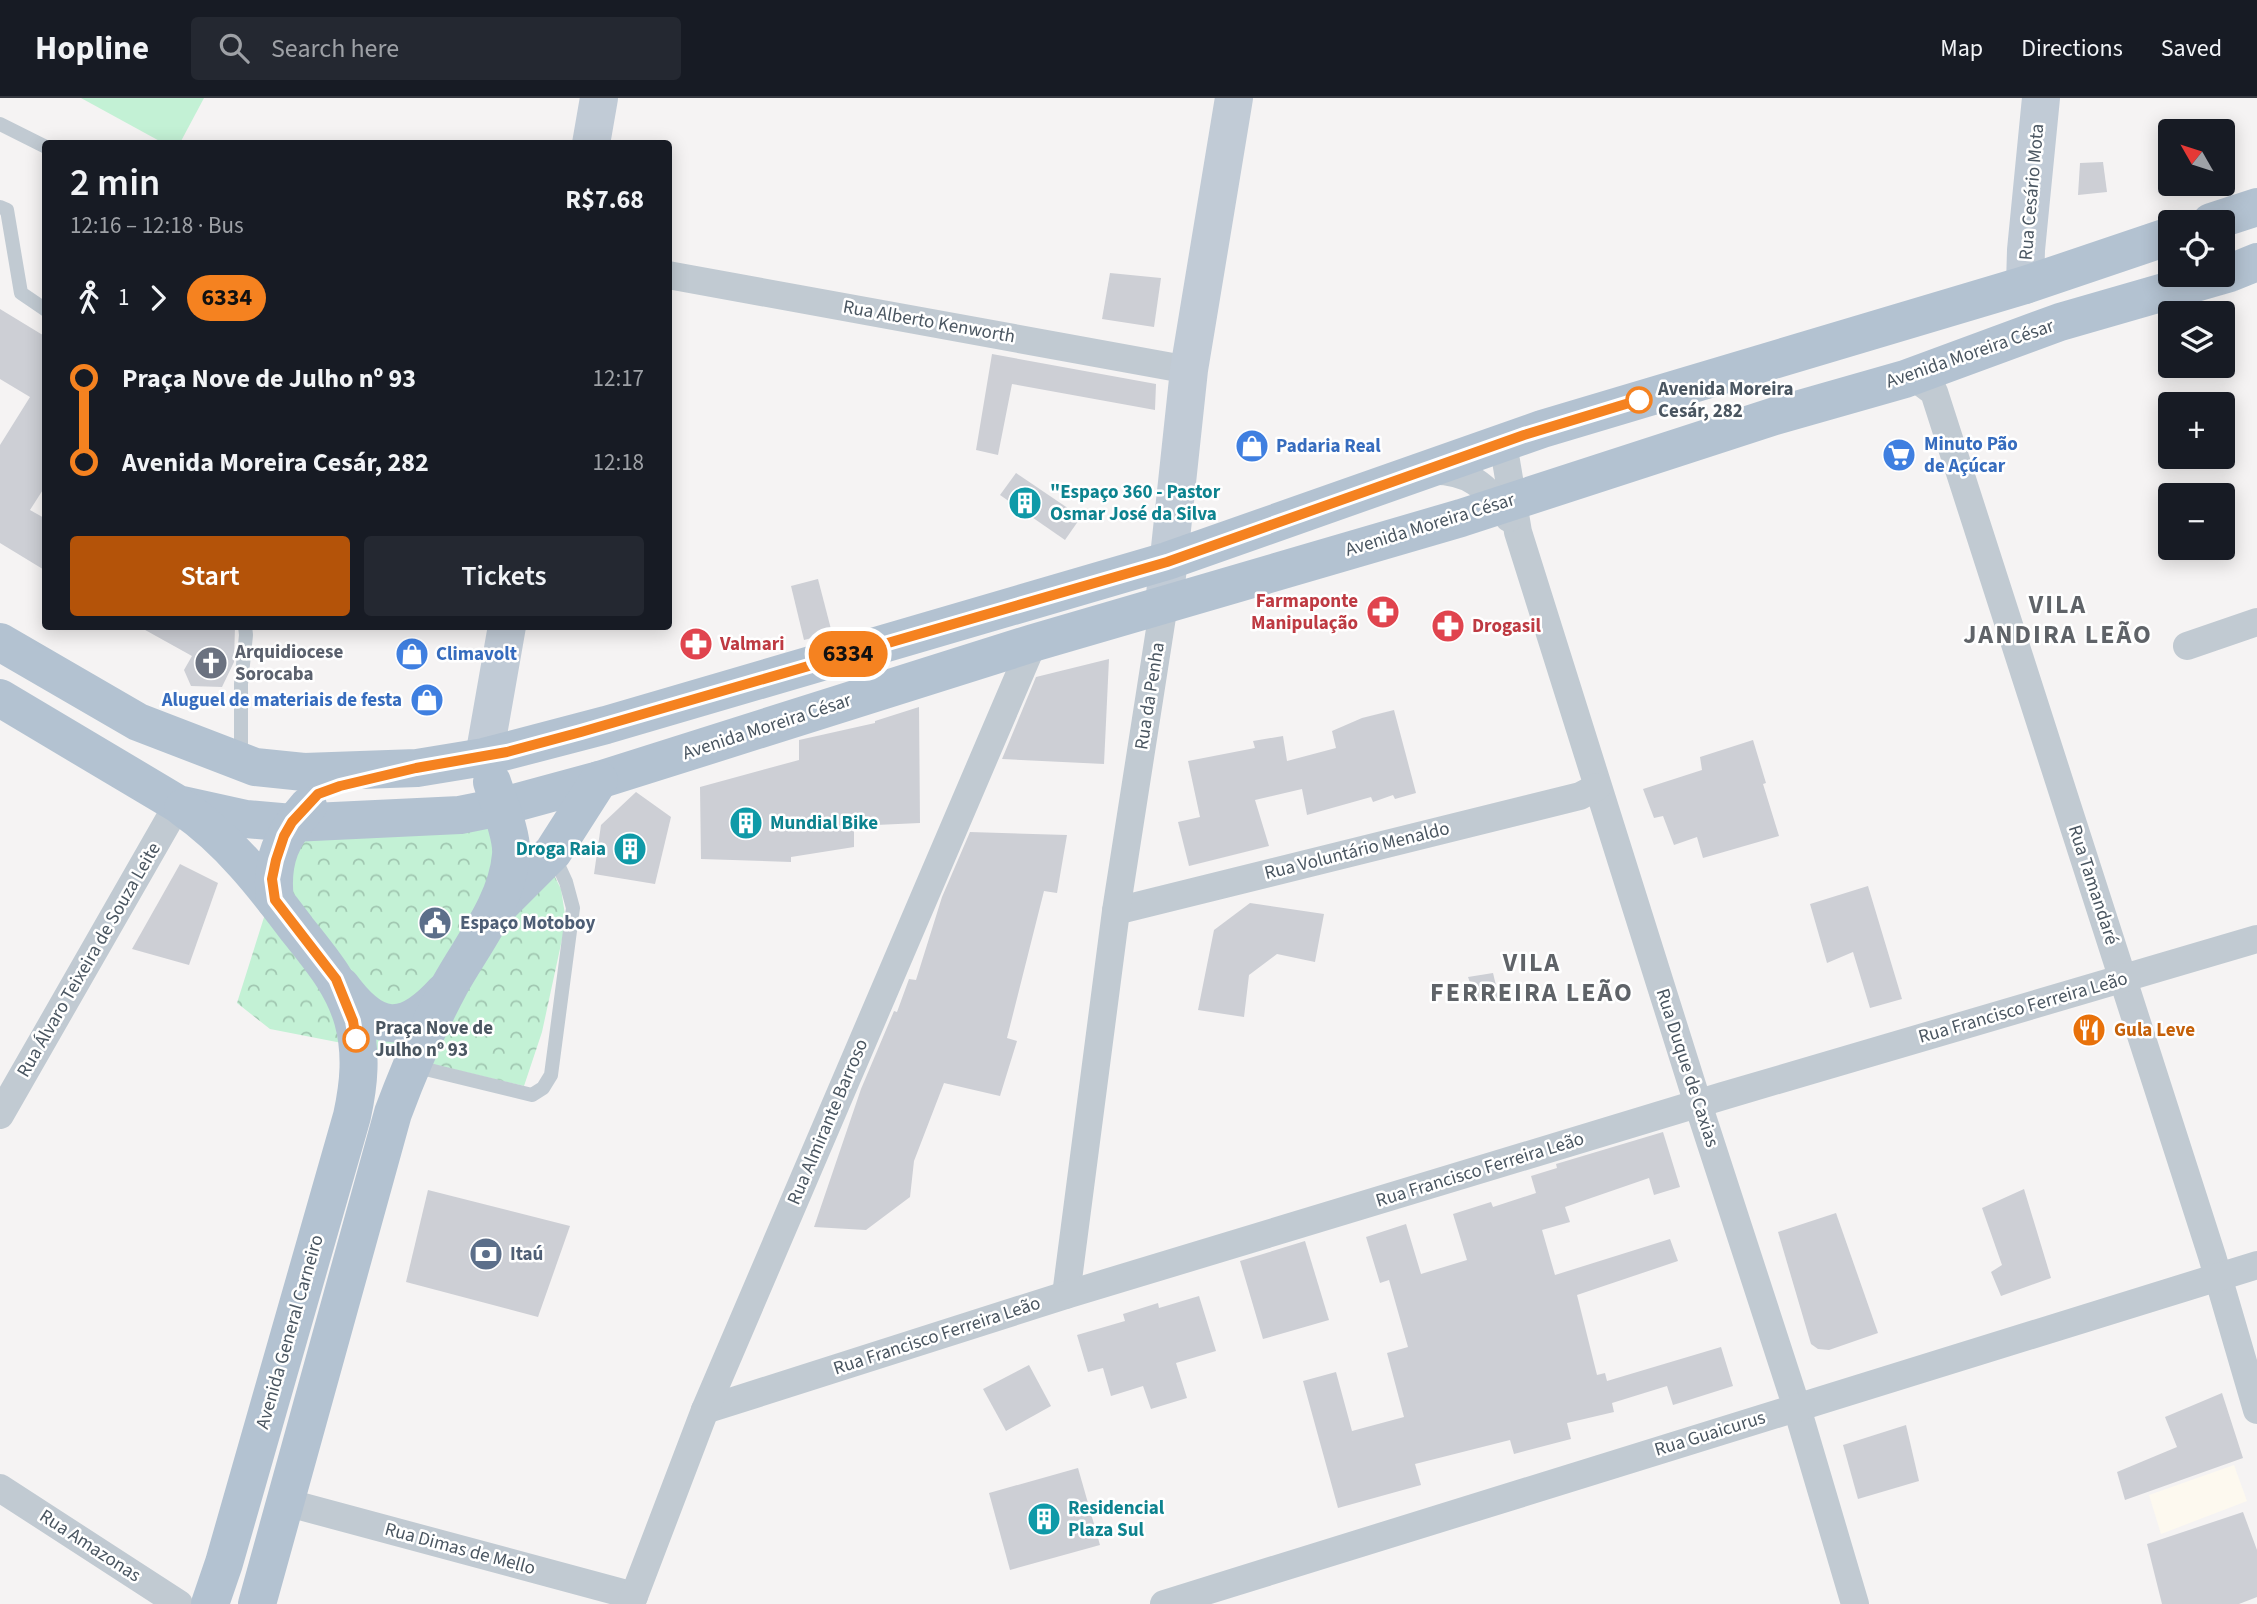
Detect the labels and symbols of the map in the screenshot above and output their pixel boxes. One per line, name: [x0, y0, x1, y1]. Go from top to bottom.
north arrow: [2158, 119, 2235, 196]
street label: Rua Cesário Mota: [2013, 123, 2051, 261]
street label: Rua Alberto Kenworth: [841, 294, 1017, 350]
street label: Avenida Moreira César: [1882, 312, 2058, 395]
place label: Avenida Moreira Cesár, 282: [1657, 376, 1794, 425]
marker: Avenida Moreira Cesár, 282: [1626, 387, 1652, 413]
shop icon: Padaria Real: [1233, 427, 1271, 465]
place label: Minuto Pão de Açúcar: [1924, 431, 2018, 480]
place label: Padaria Real: [1276, 433, 1381, 460]
supermarket icon: Minuto Pão de Açúcar: [1880, 436, 1918, 474]
place label: "Espaço 360 - Pastor Osmar José da Silva: [1050, 479, 1221, 528]
building icon: "Espaço 360 - Pastor Osmar José da Silva: [1006, 484, 1044, 522]
street label: Avenida Moreira César: [1342, 486, 1518, 564]
district label: VILA JANDIRA LEÃO: [1963, 586, 2153, 653]
place label: Farmaponte Manipulação: [1251, 588, 1358, 637]
pharmacy icon: Farmaponte Manipulação: [1364, 593, 1402, 631]
pharmacy icon: Drogasil: [1429, 607, 1467, 645]
place label: Drogasil: [1472, 613, 1541, 640]
pharmacy icon: Valmari: [677, 625, 715, 663]
place label: Valmari: [719, 631, 784, 658]
line badge: 6334: [799, 631, 897, 677]
shop icon: Climavolt: [393, 635, 431, 673]
place label: Arquidiocese Sorocaba: [234, 639, 343, 688]
street label: Rua da Penha: [1128, 640, 1172, 752]
place label: Climavolt: [436, 641, 517, 668]
church icon: Arquidiocese Sorocaba: [192, 644, 230, 682]
shop icon: Aluguel de materiais de festa: [408, 681, 446, 719]
place label: Aluguel de materiais de festa: [161, 687, 402, 714]
street label: Avenida Moreira César: [679, 687, 855, 767]
building icon: Mundial Bike: [727, 804, 765, 842]
place label: Mundial Bike: [770, 810, 878, 837]
street label: Rua Voluntário Menaldo: [1262, 815, 1452, 887]
street label: Rua Tamandaré: [2061, 822, 2125, 948]
building icon: Droga Raia: [611, 830, 649, 868]
place label: Droga Raia: [516, 836, 606, 863]
street label: Rua Álvaro Teixeira de Souza Leite: [10, 837, 168, 1083]
public building icon: Espaço Motoboy: [416, 904, 454, 942]
place label: Espaço Motoboy: [460, 910, 595, 937]
district label: VILA FERREIRA LEÃO: [1430, 944, 1634, 1011]
street label: Rua Francisco Ferreira Leão: [1915, 965, 2131, 1051]
street label: Rua Duque de Caxias: [1649, 985, 1725, 1151]
restaurant icon: Gula Leve: [2070, 1011, 2108, 1049]
place label: Praça Nove de Julho nº 93: [375, 1015, 493, 1064]
place label: Gula Leve: [2114, 1017, 2195, 1044]
marker: Praça Nove de Julho nº 93: [343, 1026, 369, 1052]
street label: Rua Almirante Barroso: [781, 1035, 875, 1209]
street label: Rua Francisco Ferreira Leão: [1373, 1125, 1587, 1215]
street label: Avenida General Carneiro: [249, 1232, 331, 1432]
bank icon: Itaú: [467, 1235, 505, 1273]
place label: Itaú: [510, 1241, 543, 1268]
street label: Rua Francisco Ferreira Leão: [830, 1290, 1044, 1382]
street label: Rua Guaicurus: [1651, 1404, 1769, 1464]
place label: Residencial Plaza Sul: [1068, 1495, 1165, 1544]
building icon: Residencial Plaza Sul: [1025, 1500, 1063, 1538]
street label: Rua Amazonas: [34, 1503, 146, 1589]
street label: Rua Dimas de Mello: [382, 1516, 538, 1582]

